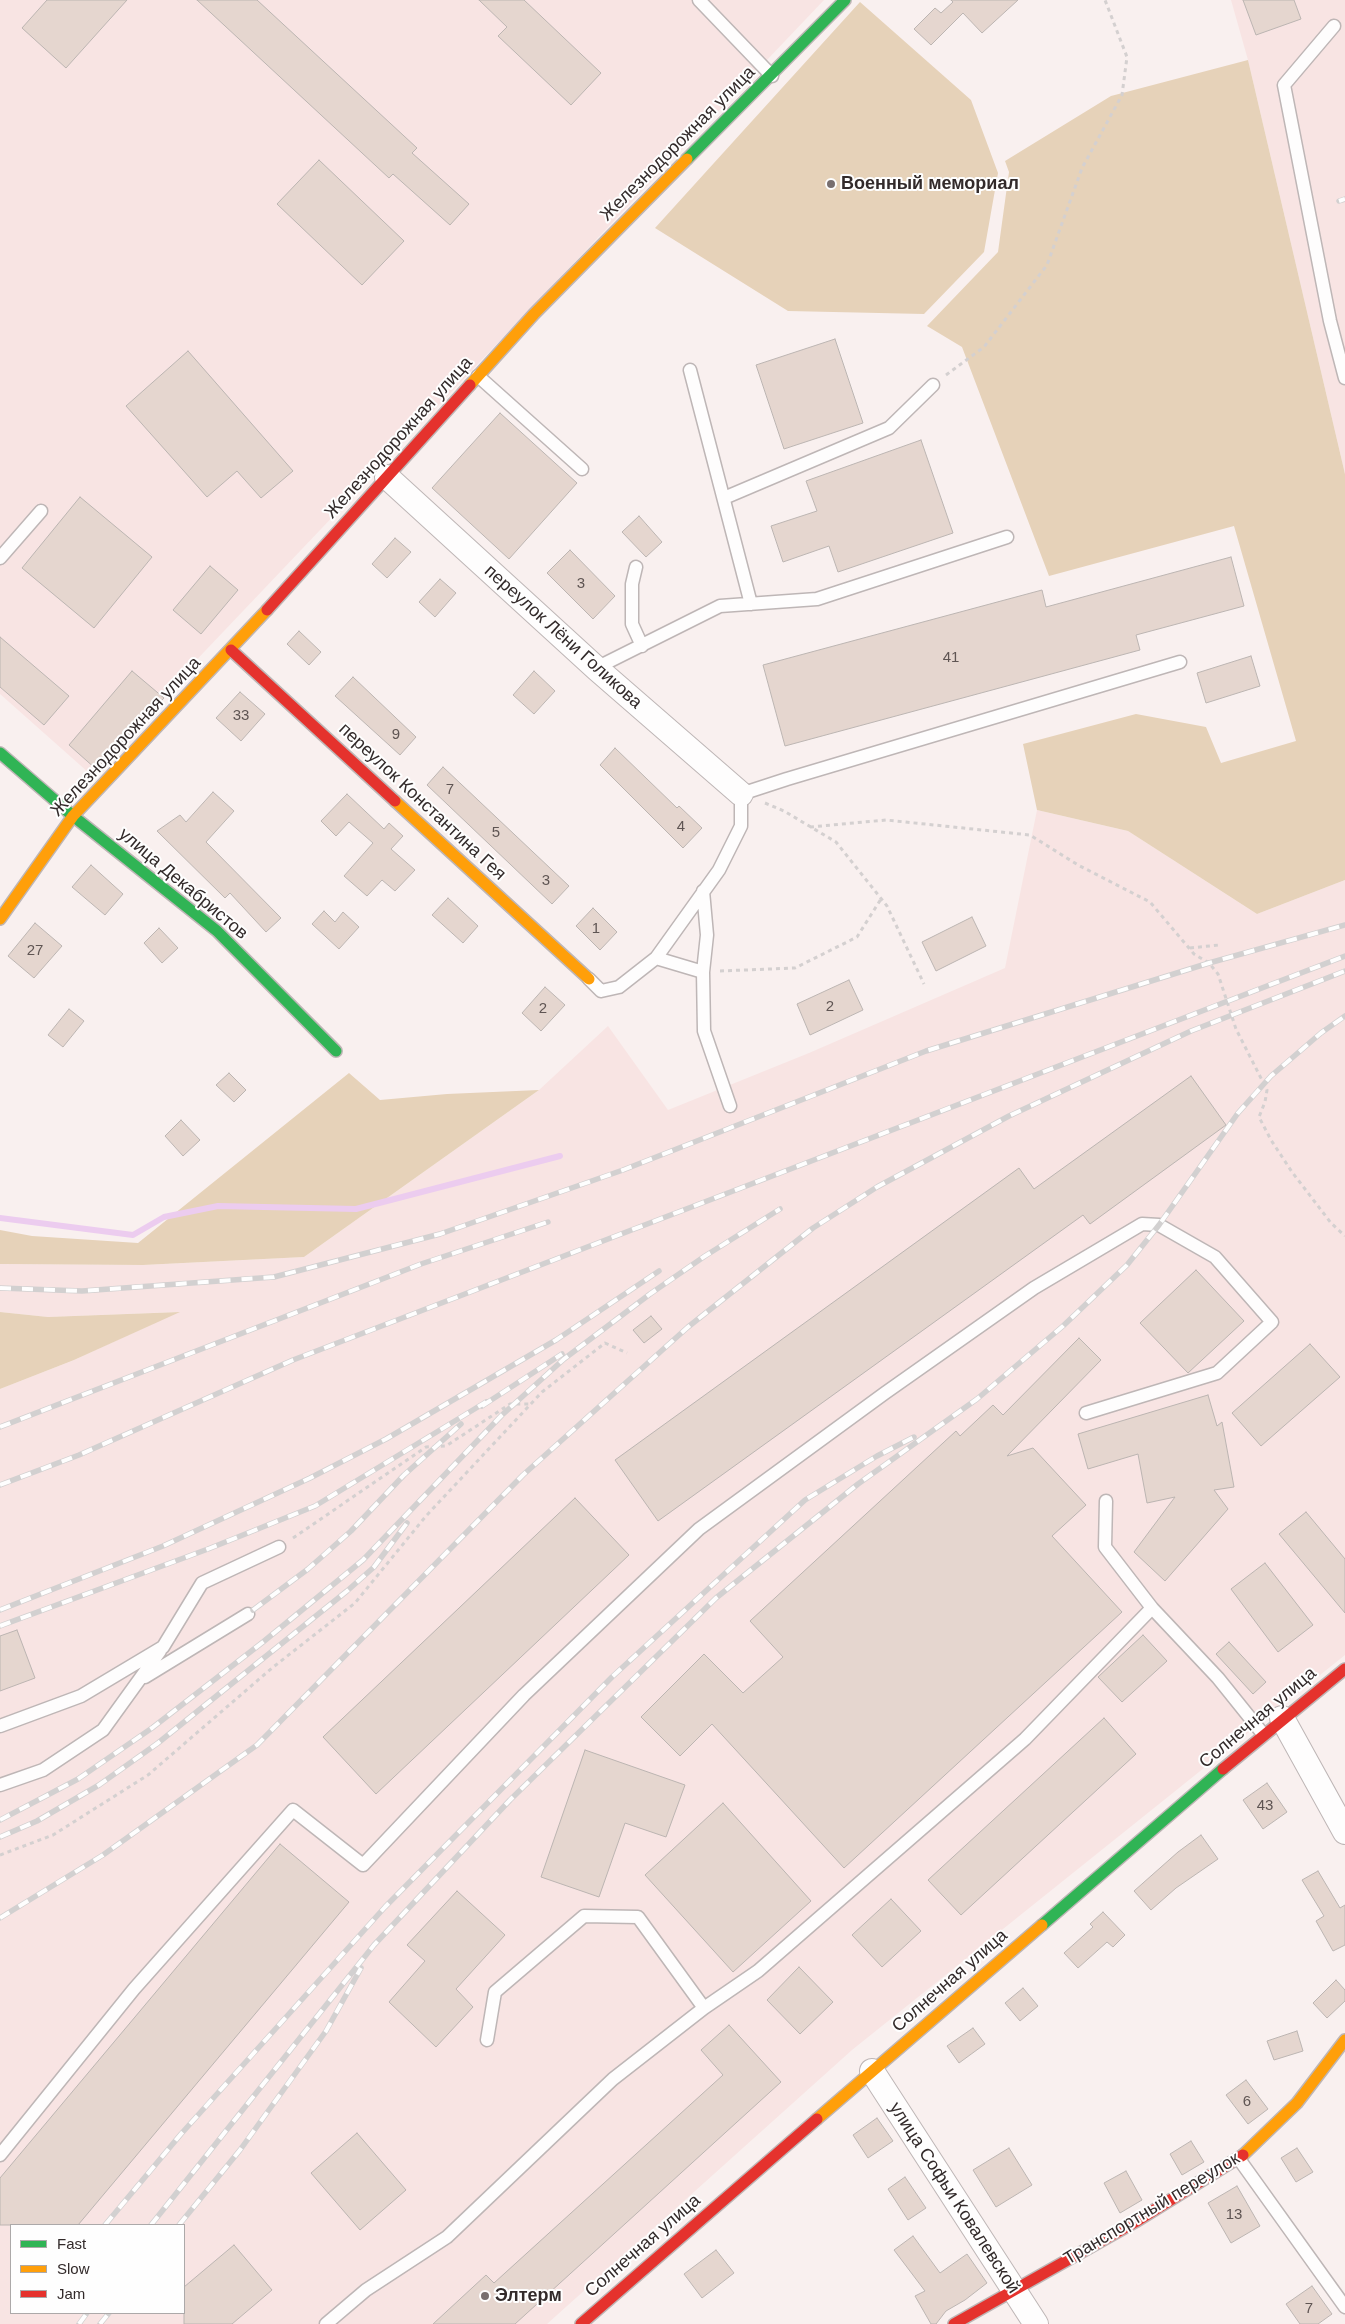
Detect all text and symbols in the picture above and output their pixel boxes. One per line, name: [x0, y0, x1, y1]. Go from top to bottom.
street label: Железнодорожная улица: [596, 62, 760, 226]
place label: Военный мемориал: [841, 173, 1019, 195]
marker: Военный мемориал: [825, 178, 837, 190]
street label: Железнодорожная улица: [321, 353, 477, 523]
street label: переулок Лёни Голикова: [480, 560, 646, 714]
house number: 3: [577, 575, 585, 593]
house number: 41: [943, 649, 959, 667]
street label: Железнодорожная улица: [46, 653, 206, 821]
house number: 33: [233, 707, 249, 725]
street label: переулок Константина Гея: [334, 719, 510, 885]
house number: 9: [392, 726, 400, 744]
house number: 7: [446, 781, 454, 799]
house number: 4: [677, 818, 685, 836]
street label: улица Декабристов: [114, 824, 252, 944]
house number: 5: [492, 824, 500, 842]
house number: 3: [542, 872, 550, 890]
house number: 1: [592, 920, 600, 938]
house number: 27: [27, 942, 43, 960]
house number: 2: [826, 998, 834, 1016]
house number: 2: [539, 1000, 547, 1018]
street label: Солнечная улица: [1195, 1663, 1321, 1773]
house number: 43: [1257, 1797, 1273, 1815]
street label: Солнечная улица: [888, 1925, 1012, 2037]
house number: 6: [1243, 2093, 1251, 2111]
street label: улица Софьи Ковалевской: [884, 2098, 1024, 2298]
street label: Транспортный переулок: [1060, 2148, 1244, 2270]
street label: Солнечная улица: [581, 2190, 705, 2302]
house number: 13: [1226, 2206, 1242, 2224]
legend: [10, 2224, 185, 2314]
text: Fast: [57, 2235, 86, 2252]
text: Slow: [57, 2260, 90, 2277]
text: Jam: [57, 2285, 85, 2302]
place label: Элтерм: [495, 2285, 562, 2307]
marker: Элтерм: [479, 2290, 491, 2302]
house number: 7: [1305, 2300, 1313, 2318]

